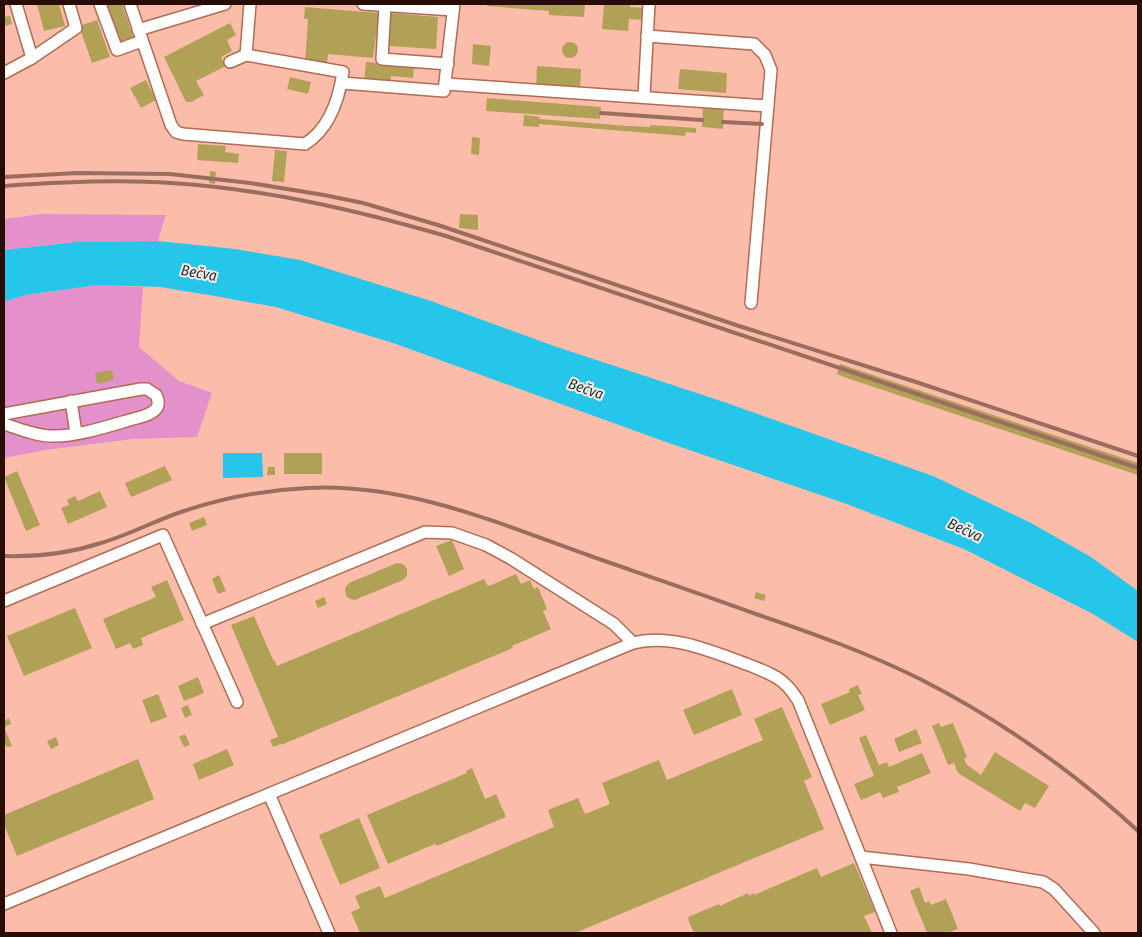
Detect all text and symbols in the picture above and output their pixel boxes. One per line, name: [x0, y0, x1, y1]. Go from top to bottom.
water label: Bečva: [180, 261, 219, 285]
water label: Bečva: [566, 375, 606, 403]
water label: Bečva: [945, 514, 985, 546]

